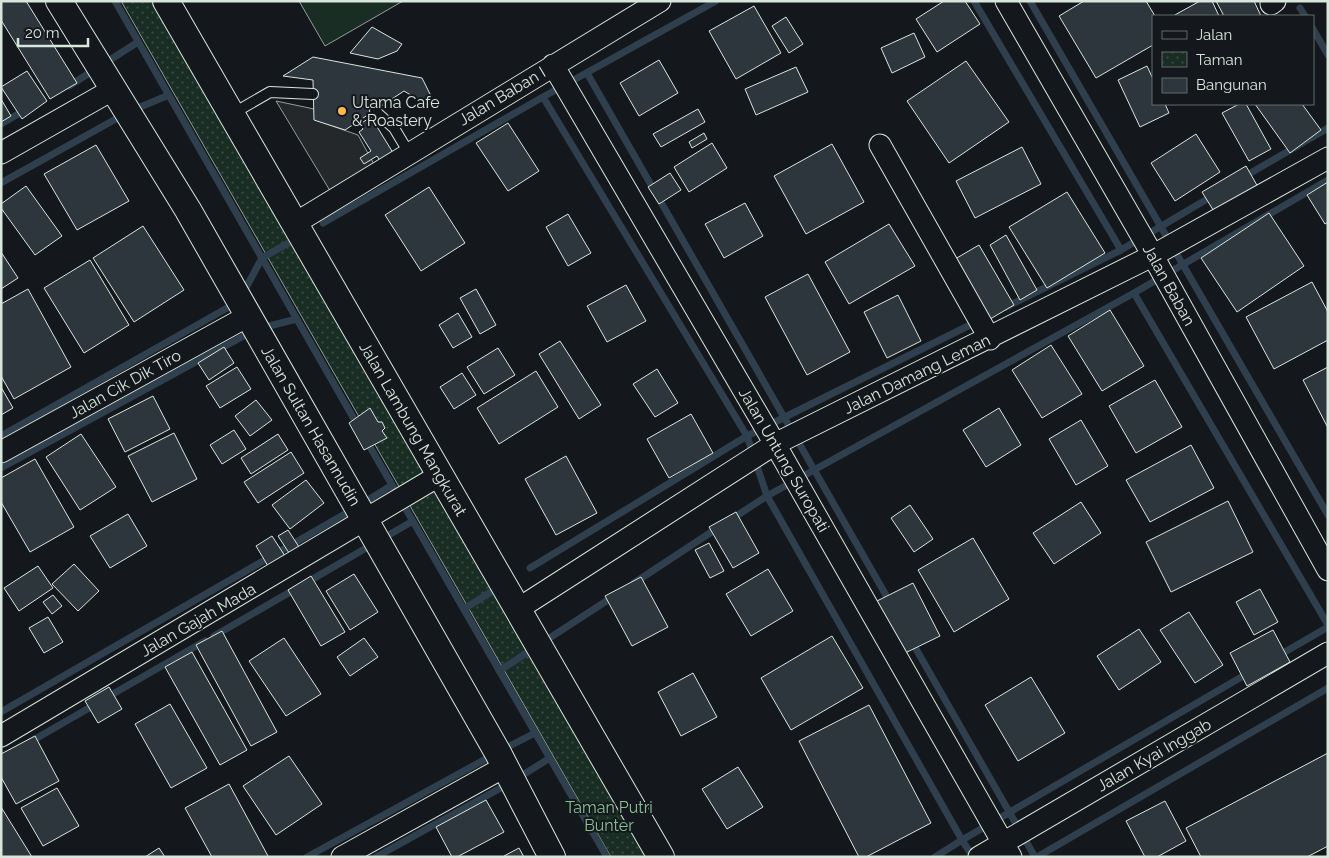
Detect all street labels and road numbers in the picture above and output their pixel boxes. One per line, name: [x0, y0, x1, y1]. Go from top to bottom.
street label: Jalan Baban I: [455, 63, 549, 129]
street label: Jalan Baban: [1139, 241, 1199, 329]
street label: Jalan Damang Leman: [841, 330, 993, 418]
street label: Jalan Lambung Mangkurat: [355, 339, 471, 520]
street label: Jalan Sultan Hasannudin: [257, 343, 365, 509]
street label: Jalan Cik Dik Tiro: [66, 345, 184, 423]
street label: Jalan Untung Suropati: [735, 384, 833, 536]
street label: Jalan Gajah Mada: [137, 579, 259, 661]
street label: Jalan Kyai Inggab: [1093, 714, 1215, 795]

